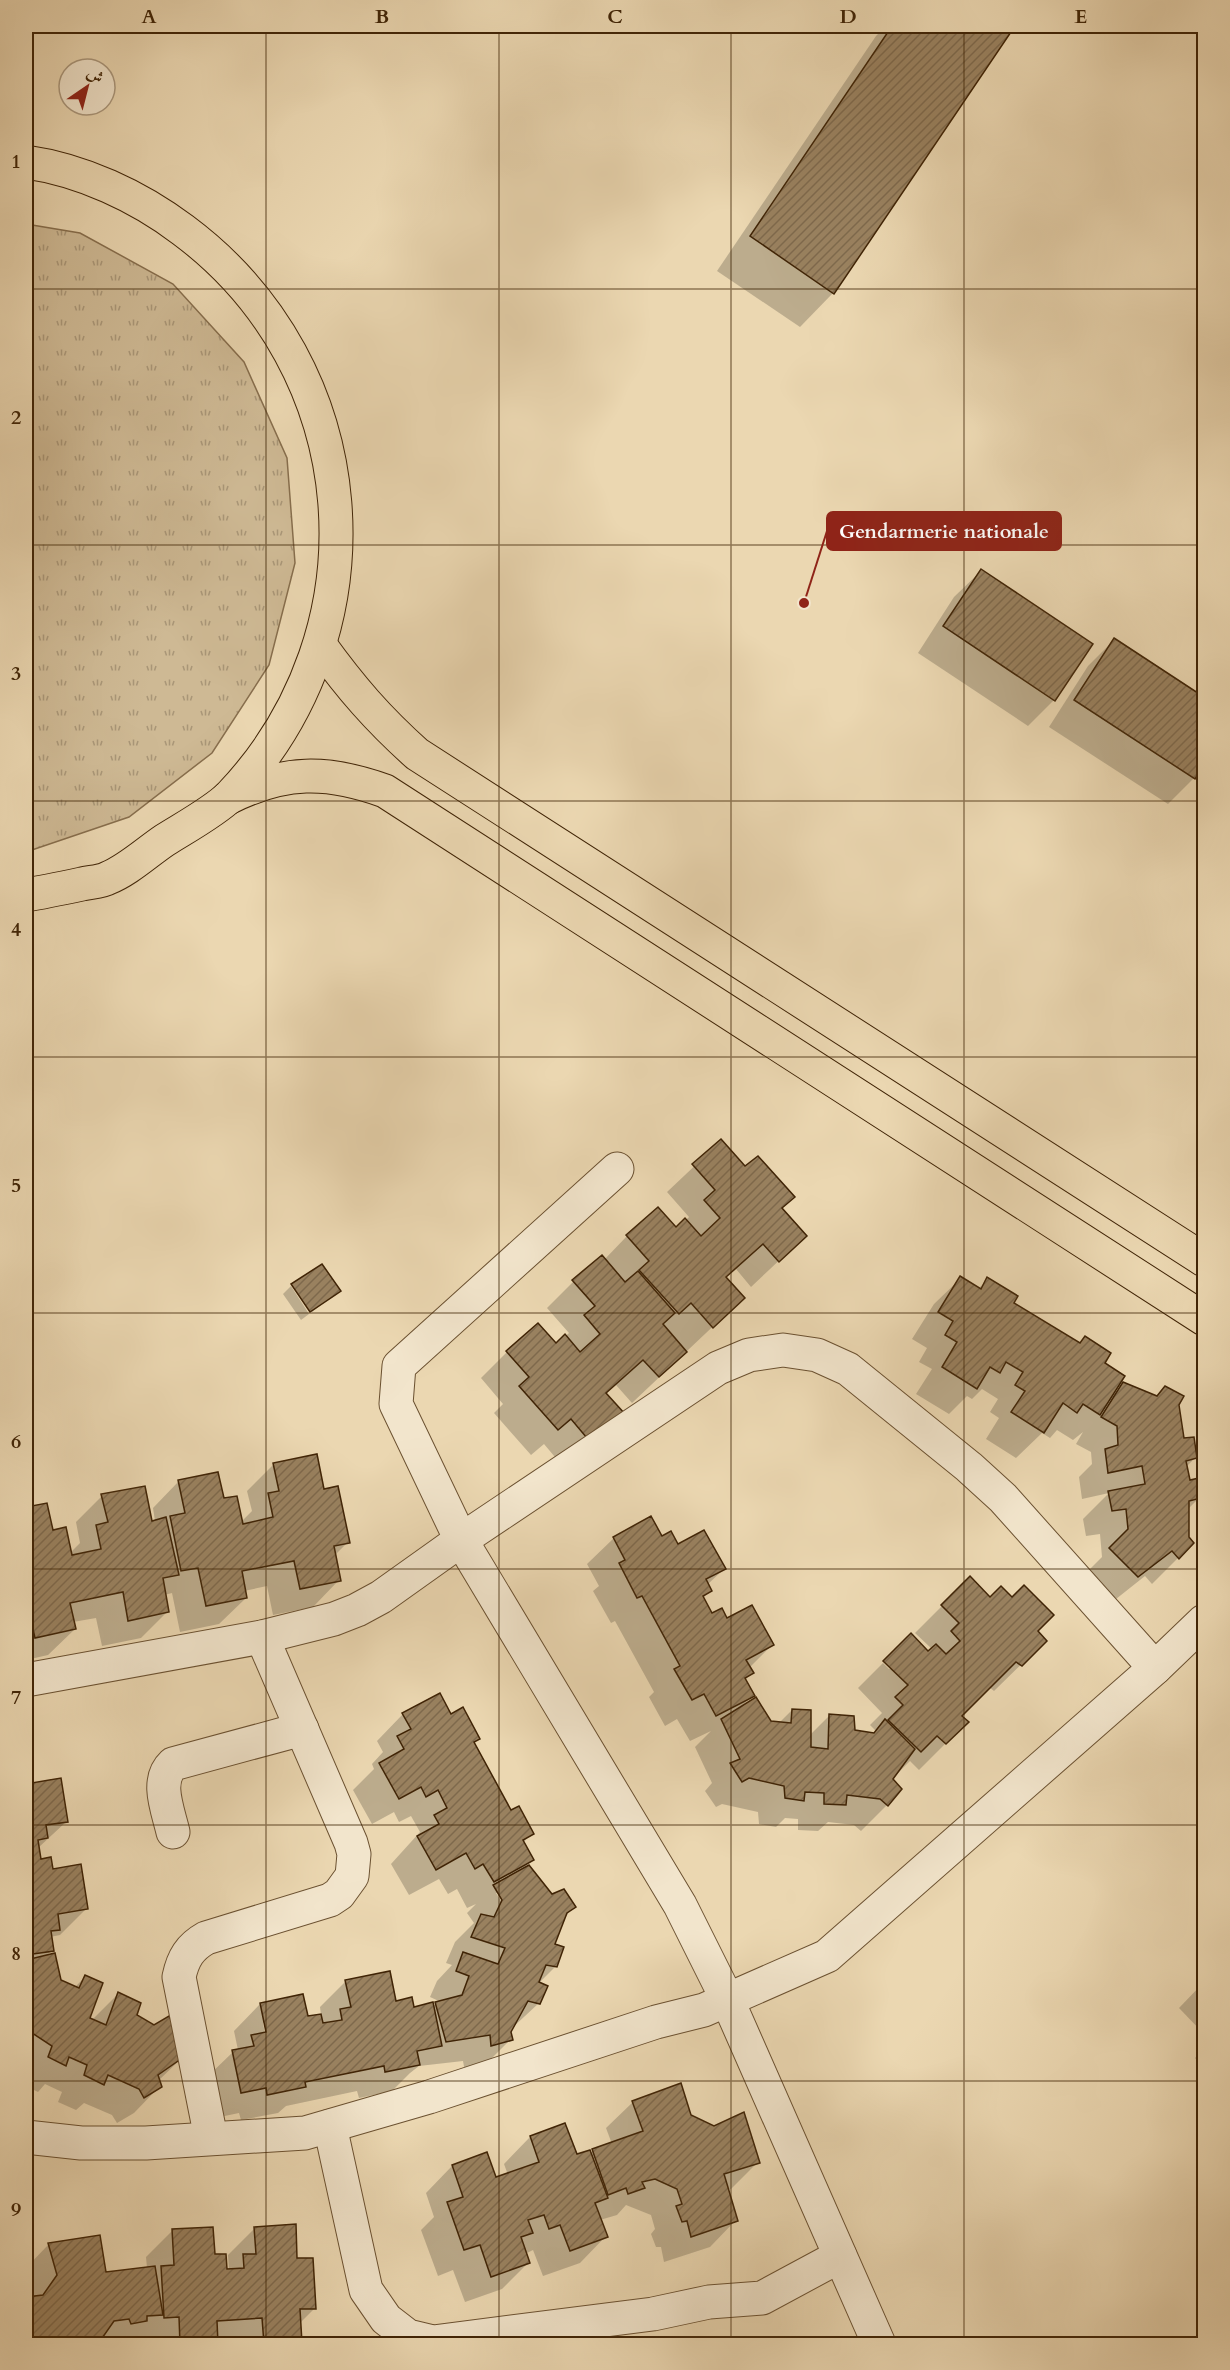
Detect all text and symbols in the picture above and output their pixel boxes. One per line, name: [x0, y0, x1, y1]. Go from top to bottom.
text: A: [141, 3, 157, 30]
text: B: [375, 3, 389, 30]
text: C: [607, 3, 623, 30]
text: D: [839, 3, 857, 30]
text: E: [1075, 3, 1087, 30]
north arrow: [57, 57, 117, 117]
text: ش: [82, 62, 108, 89]
text: 1: [11, 148, 21, 175]
text: 2: [11, 404, 21, 431]
callout: Gendarmerie nationale: [827, 512, 1061, 550]
text: Gendarmerie nationale: [839, 518, 1049, 545]
text: 3: [11, 660, 21, 687]
text: 4: [11, 916, 21, 943]
text: 5: [11, 1172, 21, 1199]
text: 6: [11, 1428, 21, 1455]
text: 7: [11, 1684, 21, 1711]
text: 8: [11, 1940, 21, 1967]
text: 9: [11, 2196, 21, 2223]

